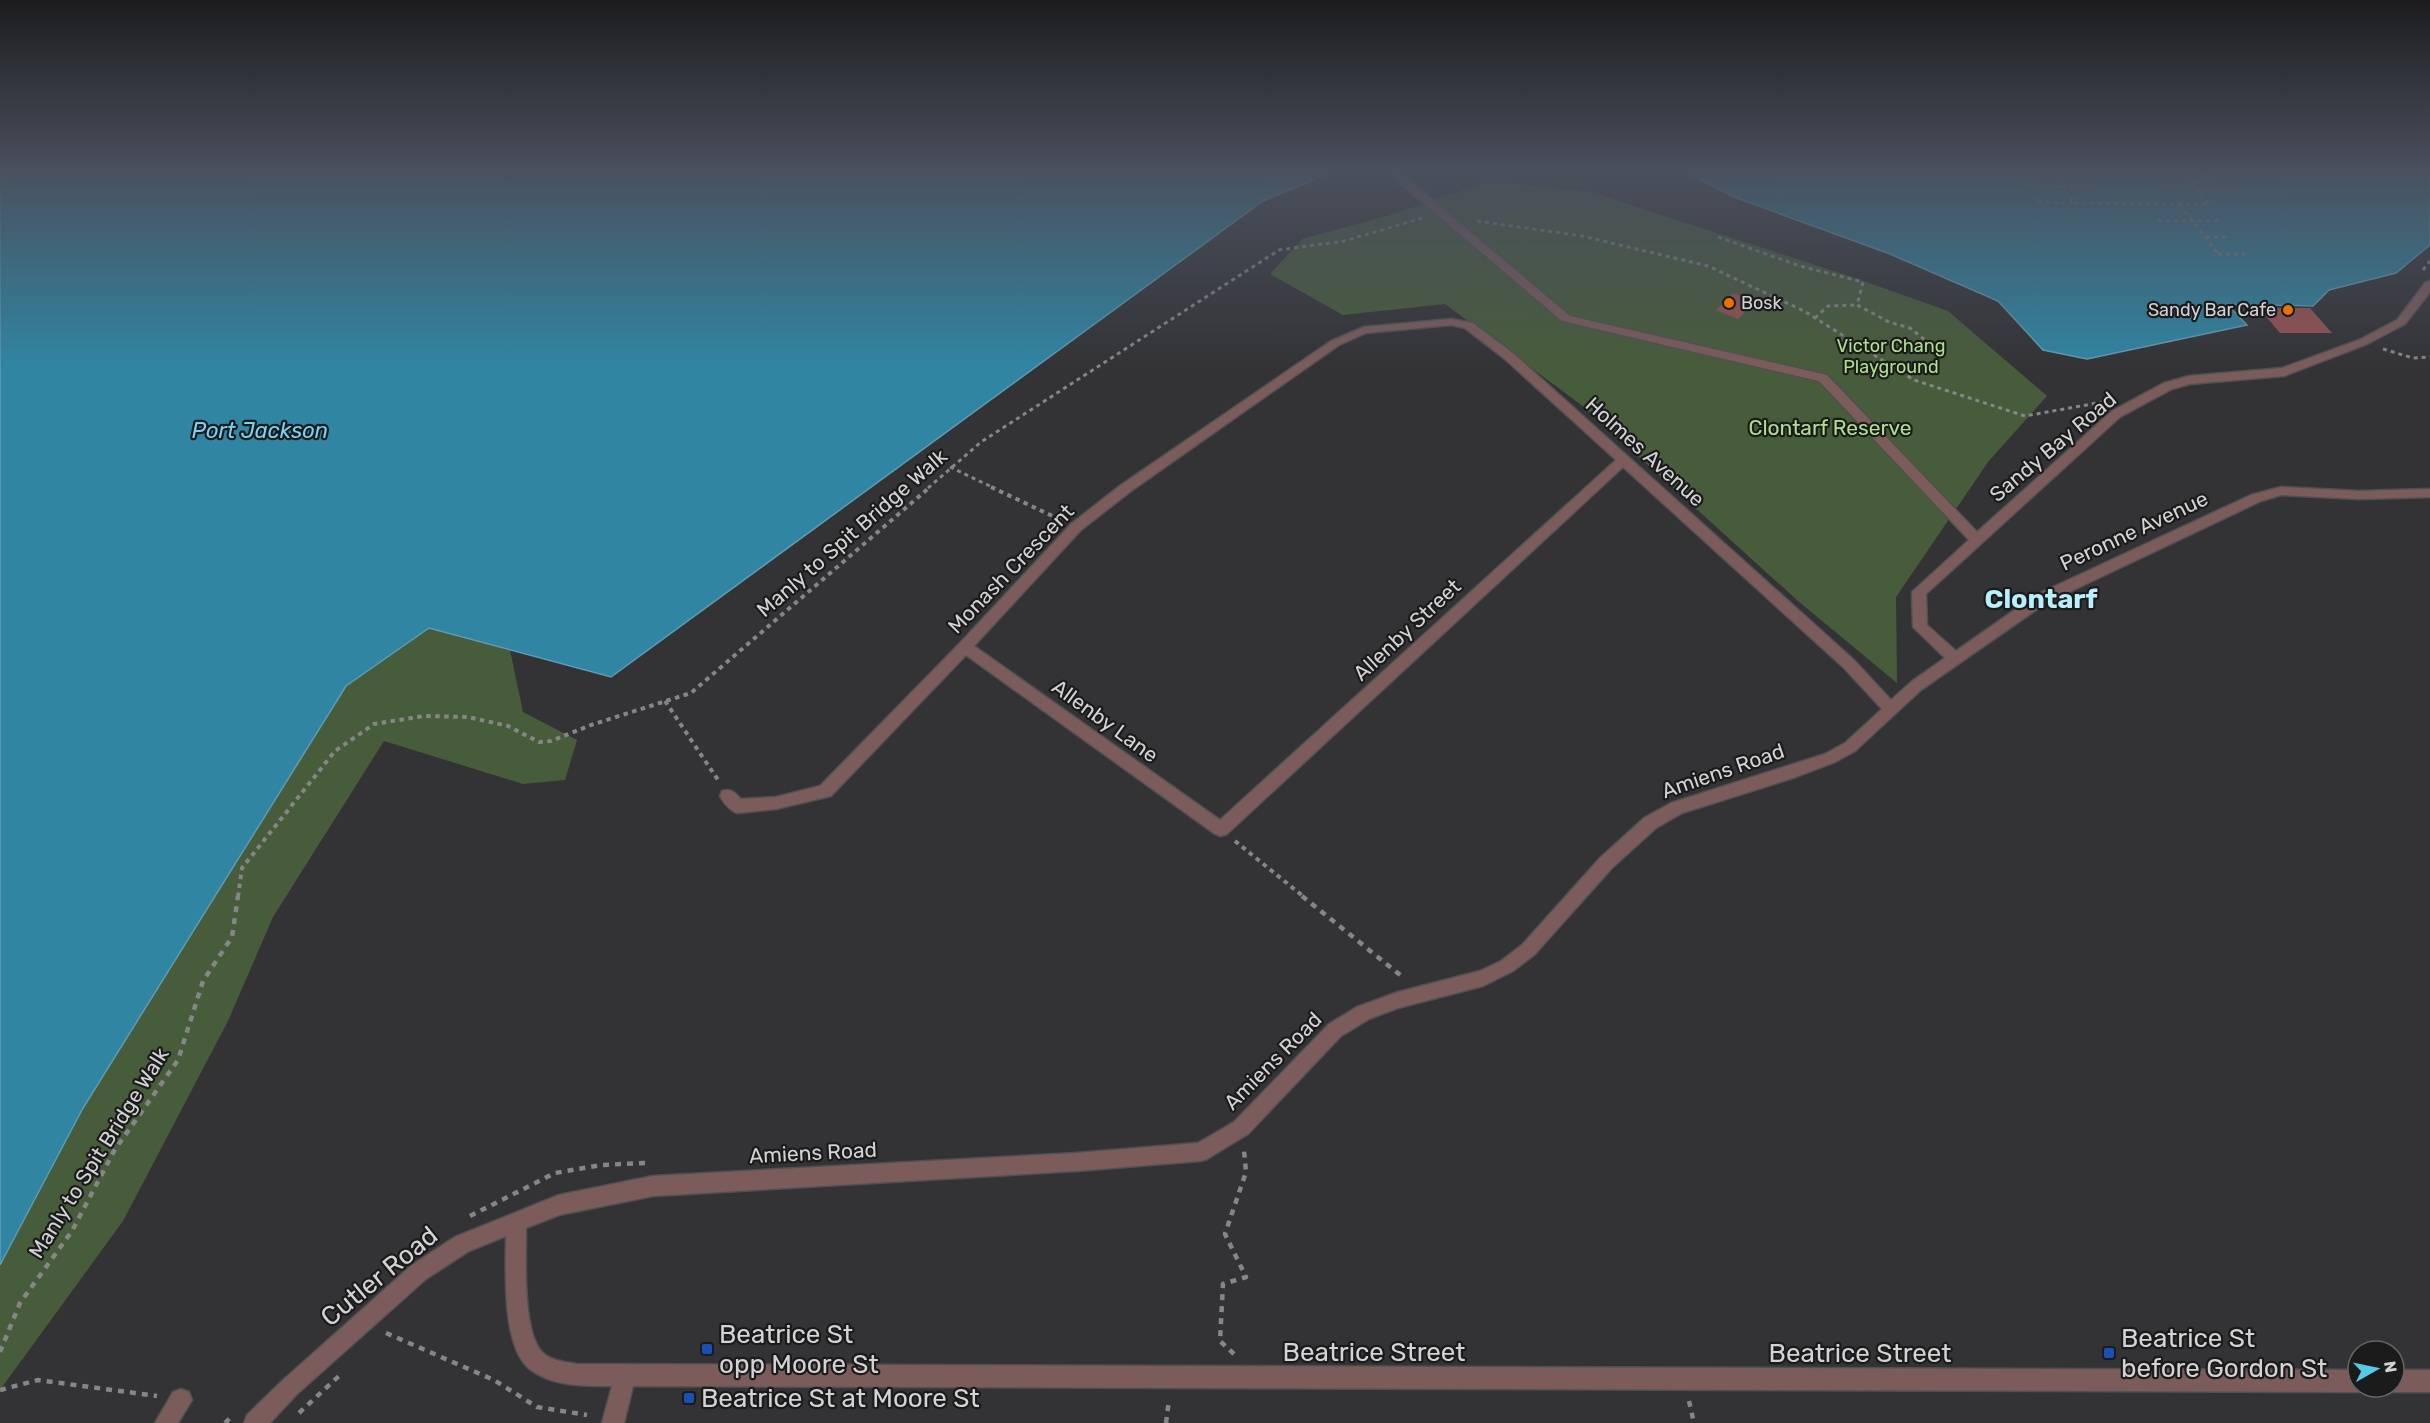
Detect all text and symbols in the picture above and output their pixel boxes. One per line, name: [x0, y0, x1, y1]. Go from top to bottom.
place label: Bosk: [1741, 292, 1783, 314]
marker: Bosk: [1722, 296, 1736, 310]
place label: Sandy Bar Cafe: [2148, 299, 2276, 321]
marker: Sandy Bar Cafe: [2281, 303, 2295, 317]
park label: Victor Chang Playground: [1837, 335, 1945, 378]
street label: Sandy Bay Road: [1984, 386, 2121, 507]
street label: Holmes Avenue: [1581, 392, 1710, 512]
park label: Clontarf Reserve: [1748, 415, 1912, 440]
water label: Port Jackson: [192, 417, 328, 444]
street label: Manly to Spit Bridge Walk: [751, 443, 952, 622]
street label: Peronne Avenue: [2056, 485, 2212, 576]
street label: Monash Crescent: [943, 499, 1079, 639]
street label: Allenby Street: [1348, 574, 1466, 686]
district label: Clontarf: [1984, 583, 2098, 615]
street label: Allenby Lane: [1047, 674, 1163, 767]
street label: Amiens Road: [1658, 738, 1787, 803]
street label: Amiens Road: [1219, 1007, 1327, 1115]
street label: Manly to Spit Bridge Walk: [23, 1043, 174, 1263]
street label: Amiens Road: [748, 1137, 878, 1168]
street label: Cutler Road: [315, 1220, 444, 1333]
place label: Beatrice St opp Moore St: [719, 1319, 879, 1380]
place label: Beatrice St before Gordon St: [2121, 1323, 2327, 1384]
street label: Beatrice Street: [1283, 1337, 1465, 1368]
street label: Beatrice Street: [1769, 1338, 1951, 1369]
north arrow: [2346, 1339, 2406, 1399]
marker: Beatrice St opp Moore St: [700, 1342, 714, 1356]
marker: Beatrice St before Gordon St: [2102, 1346, 2116, 1360]
text: N: [2380, 1360, 2401, 1374]
place label: Beatrice St at Moore St: [701, 1383, 980, 1414]
marker: Beatrice St at Moore St: [682, 1391, 696, 1405]

